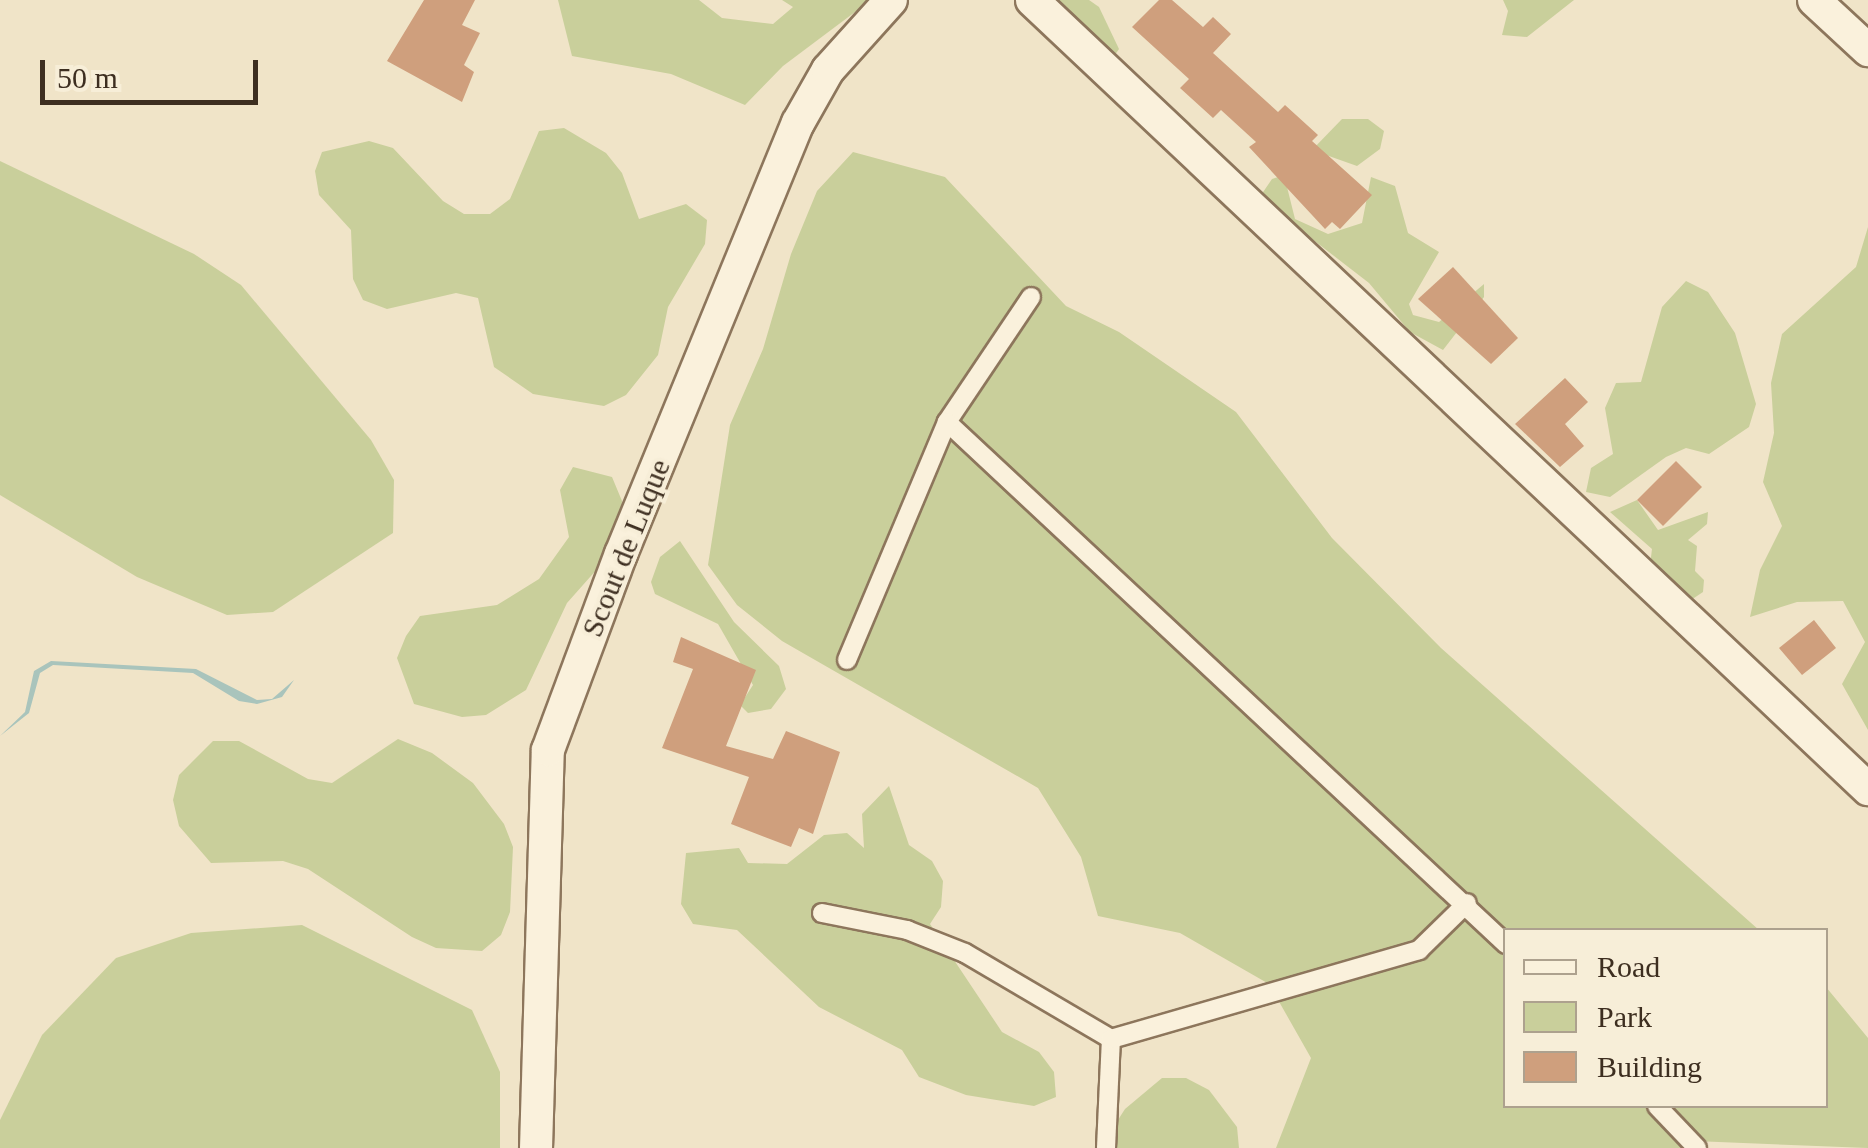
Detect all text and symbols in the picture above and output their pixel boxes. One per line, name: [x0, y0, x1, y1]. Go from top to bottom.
scale bar: [45, 40, 262, 102]
text: 50 m: [57, 61, 118, 94]
street label: Scout de Luque: [574, 454, 678, 642]
legend: [1503, 928, 1828, 1108]
text: Road: [1597, 950, 1660, 983]
text: Park: [1597, 1000, 1652, 1033]
text: Building: [1597, 1050, 1702, 1083]

